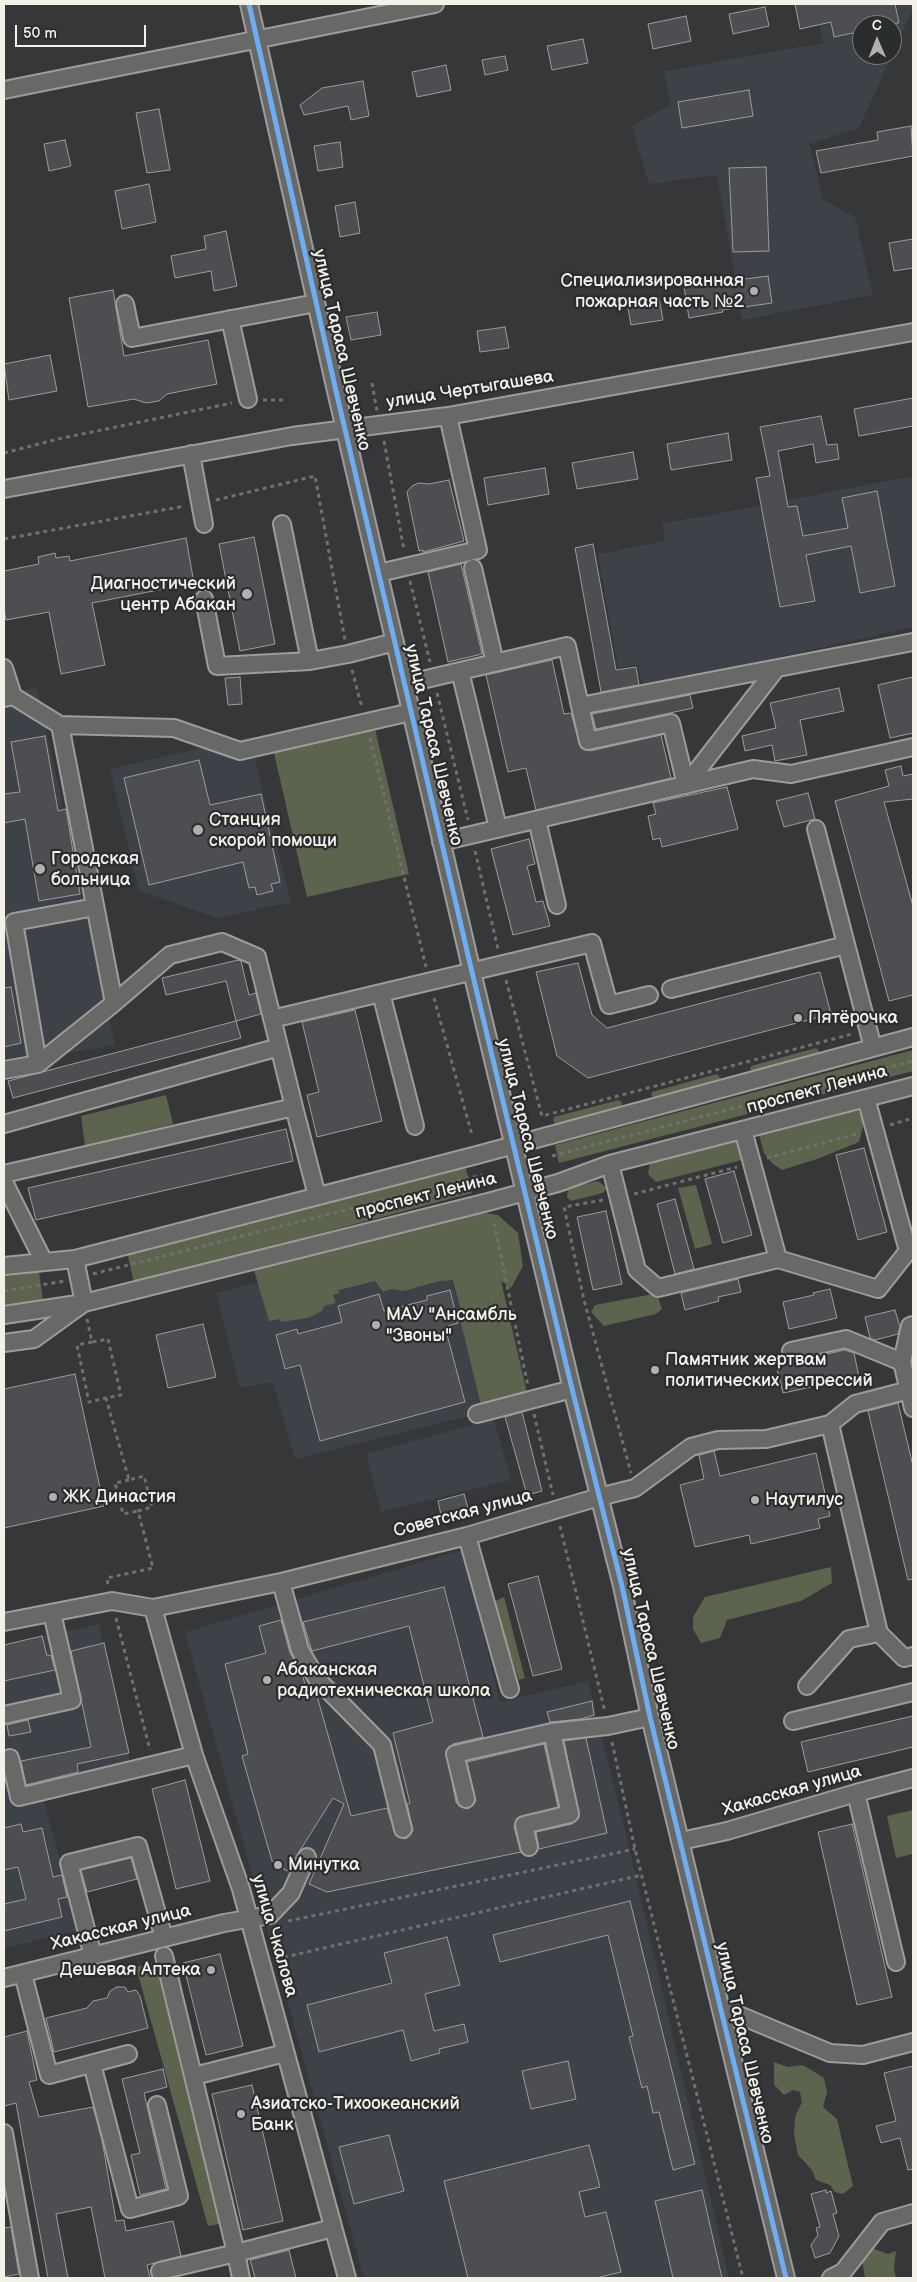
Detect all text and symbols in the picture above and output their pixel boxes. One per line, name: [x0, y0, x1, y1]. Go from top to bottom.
scale bar: [18, 15, 149, 47]
north arrow: [852, 15, 902, 65]
text: С: [872, 17, 882, 34]
text: 50 m: [23, 24, 57, 43]
street label: улица Тараса Шевченко: [307, 247, 375, 453]
place label: Специализированная пожарная часть №2: [561, 270, 744, 312]
marker: Специализированная пожарная часть №2: [748, 285, 760, 297]
street label: улица Чертыгашева: [385, 366, 555, 414]
place label: Диагностический центр Абакан: [91, 573, 236, 616]
marker: Диагностический центр Абакан: [240, 587, 254, 601]
street label: улица Тараса Шевченко: [399, 642, 467, 848]
place label: Станция скорой помощи: [209, 809, 337, 852]
marker: Станция скорой помощи: [191, 823, 205, 837]
place label: Городская больница: [51, 848, 139, 891]
marker: Городская больница: [33, 862, 47, 876]
place label: Пятёрочка: [808, 1007, 898, 1029]
marker: Пятёрочка: [792, 1012, 804, 1024]
street label: улица Тараса Шевченко: [492, 1036, 562, 1242]
street label: проспект Ленина: [744, 1061, 890, 1119]
street label: проспект Ленина: [353, 1168, 499, 1224]
place label: МАУ "Ансамбль "Звоны": [386, 1304, 517, 1346]
marker: МАУ "Ансамбль "Звоны": [370, 1319, 382, 1331]
place label: Памятник жертвам политических репрессий: [665, 1349, 873, 1392]
marker: Памятник жертвам политических репрессий: [649, 1364, 661, 1376]
street label: Советская улица: [391, 1485, 535, 1543]
place label: ЖК Династия: [63, 1486, 176, 1508]
place label: Наутилус: [765, 1489, 843, 1511]
marker: ЖК Династия: [47, 1491, 59, 1503]
marker: Наутилус: [749, 1494, 761, 1506]
street label: улица Тараса Шевченко: [616, 1546, 684, 1752]
place label: Абаканская радиотехническая школа: [277, 1659, 491, 1702]
marker: Абаканская радиотехническая школа: [261, 1674, 273, 1686]
street label: Хакасская улица: [720, 1761, 864, 1821]
place label: Минутка: [288, 1854, 360, 1876]
marker: Минутка: [272, 1859, 284, 1871]
street label: улица Чкалова: [246, 1872, 302, 2000]
street label: Хакасская улица: [49, 1900, 193, 1956]
street label: улица Тараса Шевченко: [710, 1940, 778, 2146]
place label: Дешевая Аптека: [60, 1959, 201, 1981]
marker: Дешевая Аптека: [205, 1964, 217, 1976]
place label: Азиатско-Тихоокеанский Банк: [251, 2093, 460, 2136]
marker: Азиатско-Тихоокеанский Банк: [235, 2108, 247, 2120]

